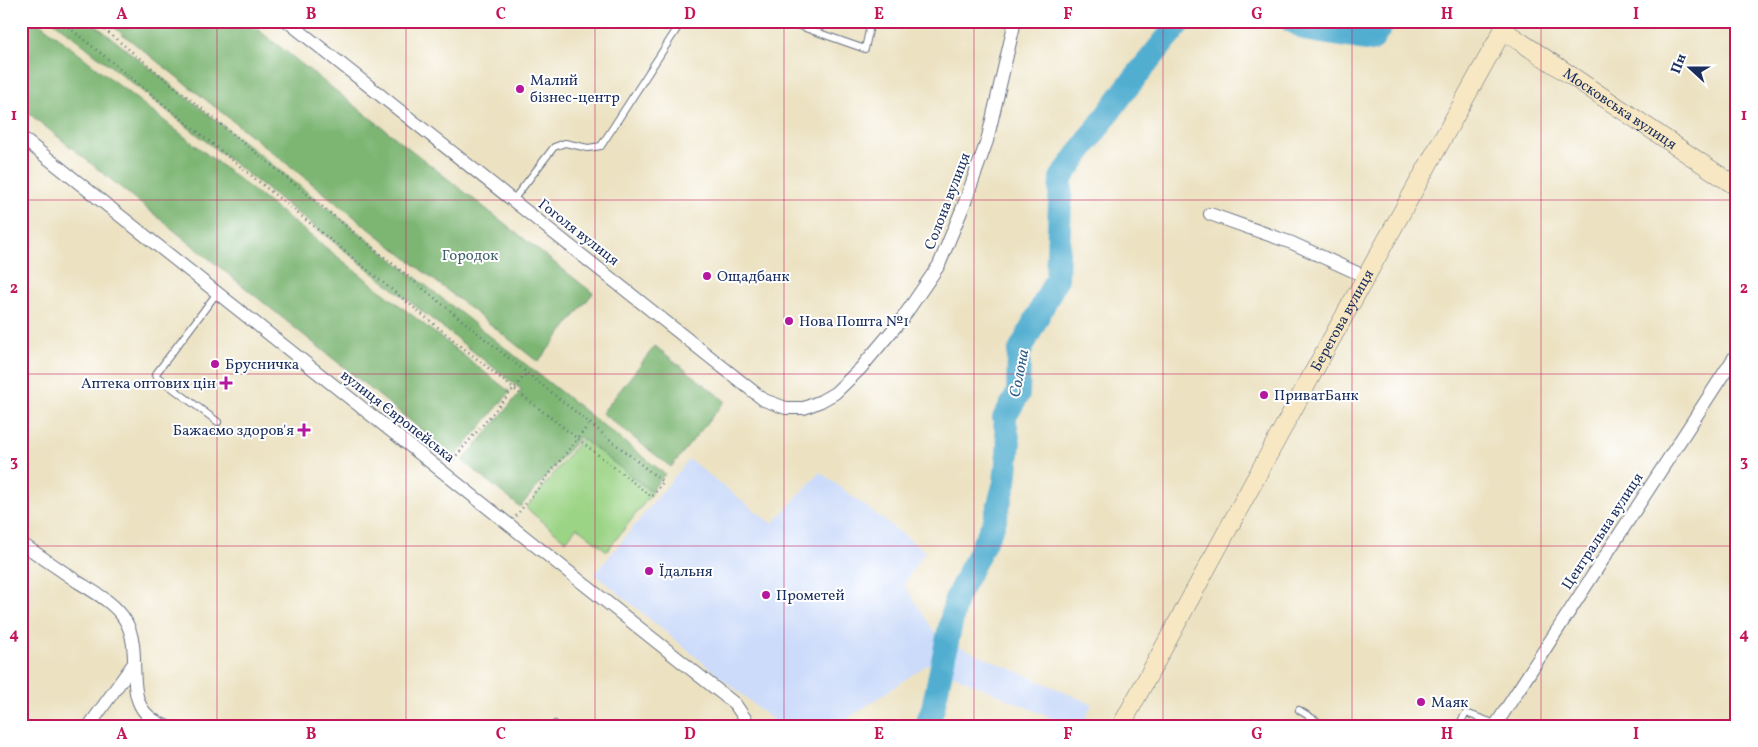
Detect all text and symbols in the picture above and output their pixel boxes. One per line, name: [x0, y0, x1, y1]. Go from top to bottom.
text: A: [116, 4, 128, 26]
text: B: [306, 4, 317, 26]
text: C: [496, 4, 506, 26]
text: D: [684, 4, 696, 26]
text: E: [874, 4, 884, 26]
text: F: [1063, 4, 1073, 26]
text: G: [1251, 4, 1263, 26]
text: H: [1441, 4, 1453, 26]
text: I: [1633, 4, 1639, 26]
north arrow: [1666, 42, 1716, 92]
text: Пн: [1667, 51, 1692, 77]
street label: Московська вулиця: [1558, 64, 1681, 156]
place label: Малий бізнес-центр: [530, 71, 620, 109]
marker: Малий бізнес-центр: [514, 83, 526, 95]
text: 1: [11, 105, 17, 127]
text: 1: [1741, 105, 1747, 127]
street label: Солона вулиця: [920, 150, 977, 253]
street label: Гоголя вулиця: [533, 195, 623, 272]
park label: Городок: [442, 246, 498, 267]
street label: Берегова вулиця: [1307, 266, 1380, 376]
place label: Ощадбанк: [717, 267, 790, 288]
marker: Ощадбанк: [701, 270, 713, 282]
text: 2: [10, 278, 18, 300]
text: 2: [1740, 278, 1748, 300]
place label: Нова Пошта №1: [799, 312, 909, 333]
marker: Нова Пошта №1: [783, 315, 795, 327]
water label: Солона: [1005, 347, 1035, 399]
place label: Брусничка: [225, 355, 299, 376]
marker: Брусничка: [209, 358, 221, 370]
street label: вулиця Європейська: [335, 366, 459, 469]
place label: Аптека оптових цін: [81, 374, 216, 395]
marker: Аптека оптових цін: [220, 377, 232, 389]
place label: ПриватБанк: [1274, 386, 1359, 407]
marker: ПриватБанк: [1258, 389, 1270, 401]
place label: Бажаємо здоров'я: [173, 421, 294, 442]
marker: Бажаємо здоров'я: [298, 424, 310, 436]
text: 3: [10, 451, 18, 473]
text: 3: [1740, 451, 1748, 473]
street label: Центральна вулиця: [1557, 469, 1649, 594]
place label: Їдальня: [659, 562, 713, 583]
marker: Їдальня: [643, 565, 655, 577]
place label: Прометей: [776, 586, 845, 607]
marker: Прометей: [760, 589, 772, 601]
text: 4: [9, 624, 19, 646]
text: 4: [1739, 624, 1749, 646]
place label: Маяк: [1431, 693, 1468, 714]
marker: Маяк: [1415, 696, 1427, 708]
text: A: [116, 724, 128, 746]
text: B: [306, 724, 317, 746]
text: C: [496, 724, 506, 746]
text: D: [684, 724, 696, 746]
text: E: [874, 724, 884, 746]
text: F: [1063, 724, 1073, 746]
text: G: [1251, 724, 1263, 746]
text: H: [1441, 724, 1453, 746]
text: I: [1633, 724, 1639, 746]

